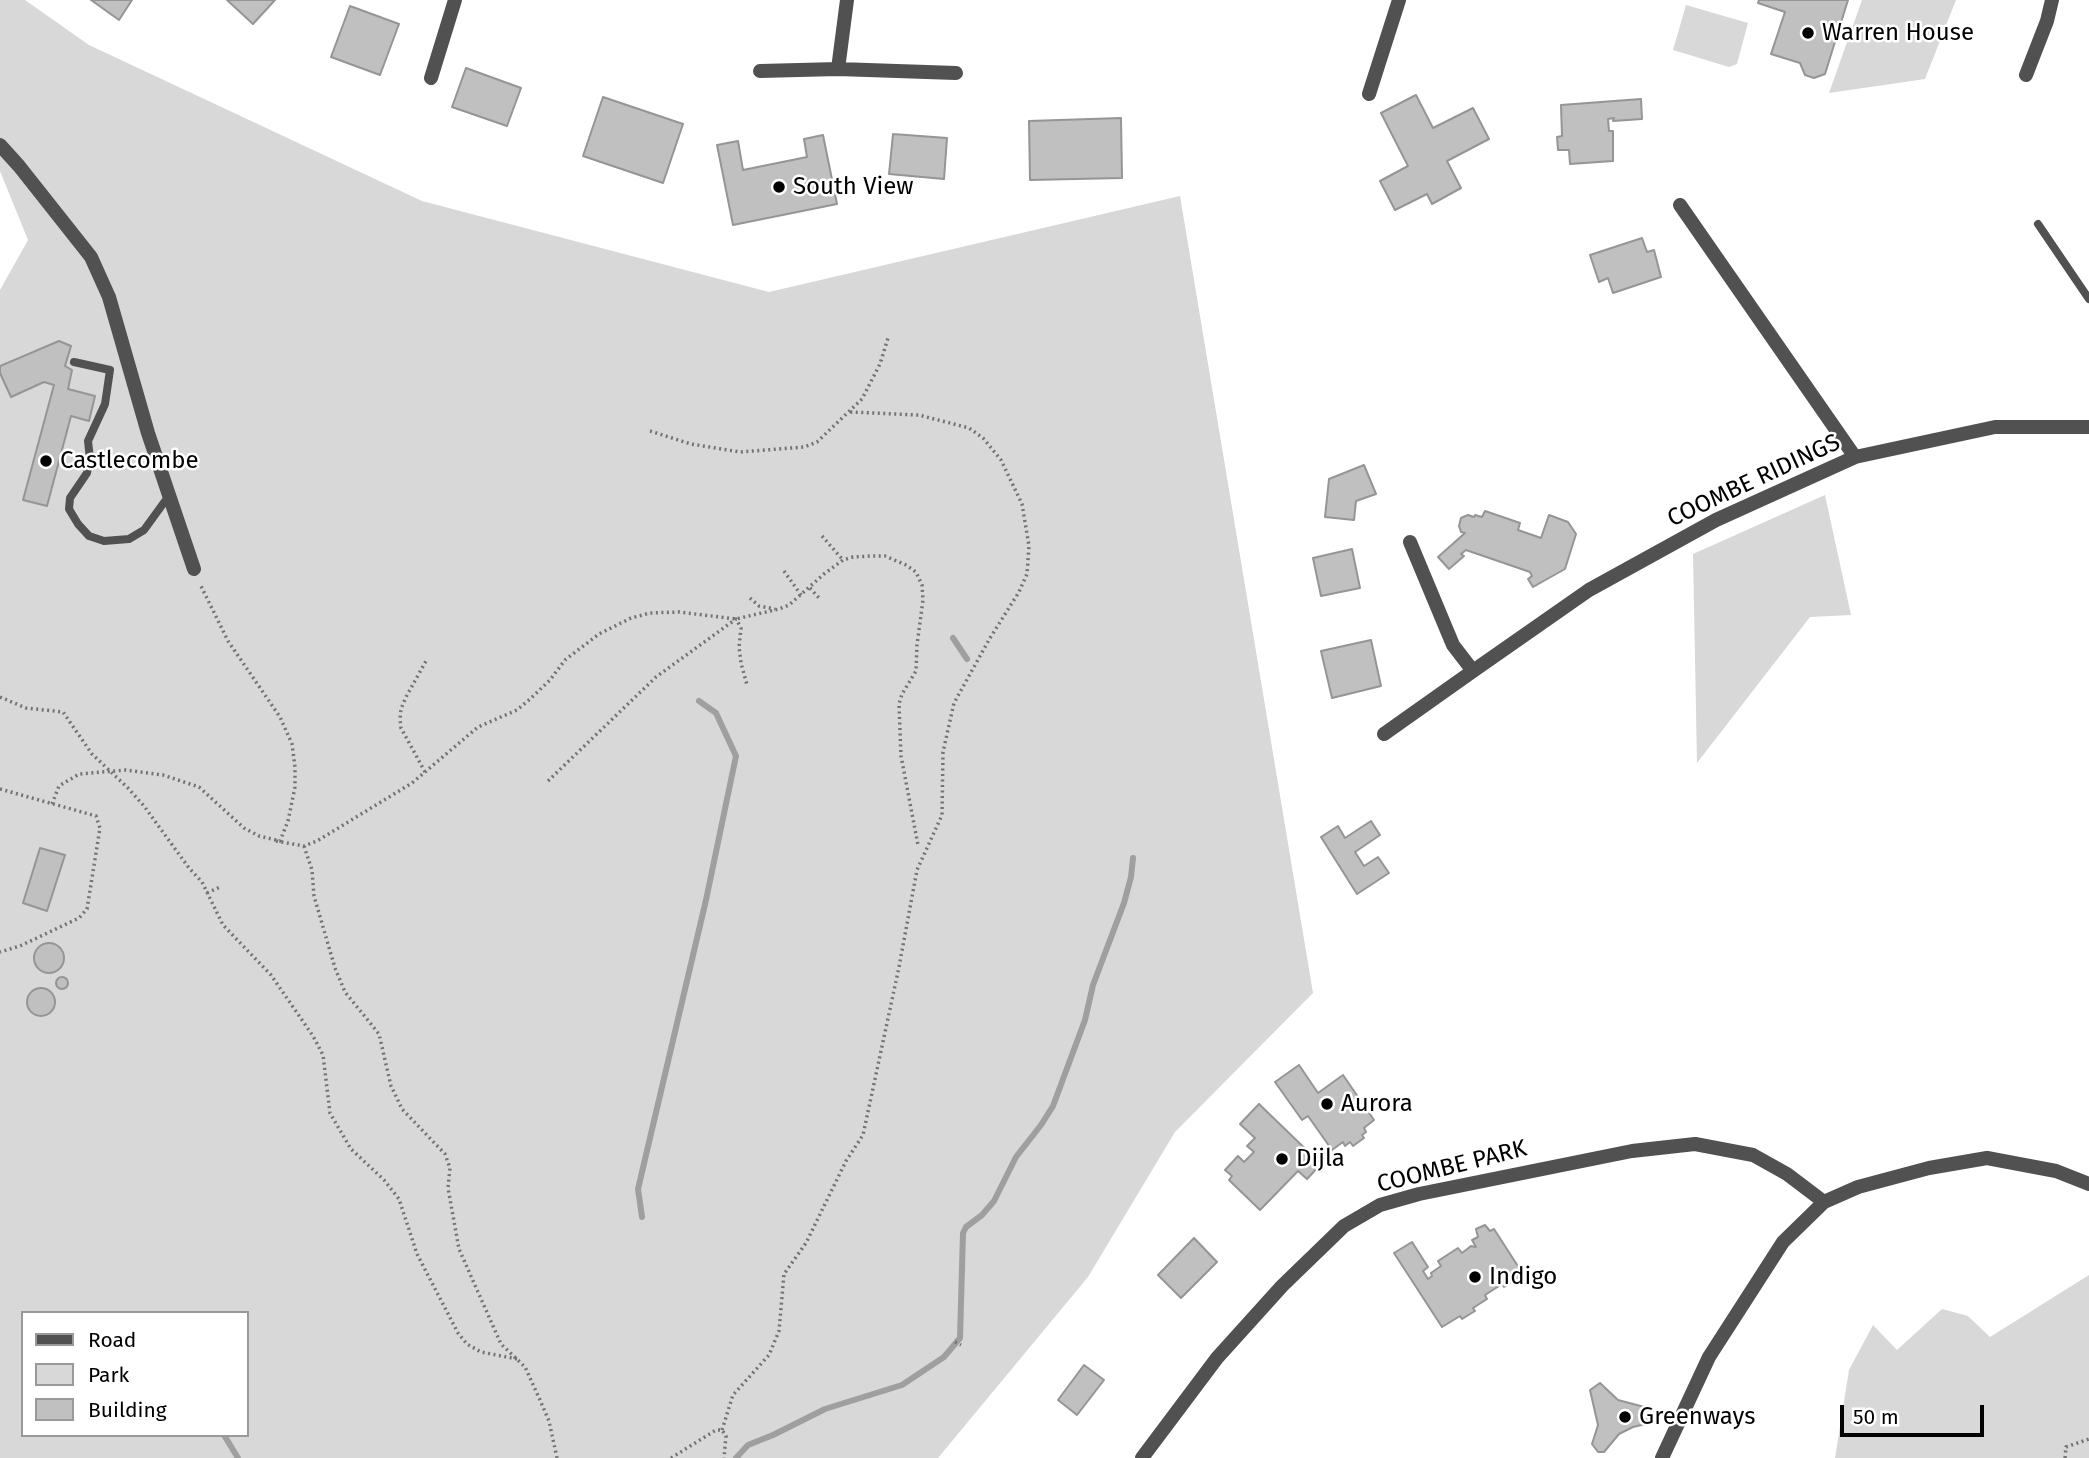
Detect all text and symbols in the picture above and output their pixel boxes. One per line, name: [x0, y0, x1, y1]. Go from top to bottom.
place label: Warren House: [1822, 19, 1974, 47]
marker: Warren House: [1800, 25, 1816, 41]
place label: South View: [793, 173, 914, 201]
marker: South View: [771, 179, 787, 195]
street label: COOMBE RIDINGS: [1663, 428, 1845, 534]
place label: Castlecombe: [60, 447, 199, 475]
marker: Castlecombe: [38, 453, 54, 469]
place label: Aurora: [1341, 1090, 1413, 1118]
marker: Aurora: [1319, 1096, 1335, 1112]
street label: COOMBE PARK: [1374, 1134, 1530, 1200]
place label: Dijla: [1296, 1145, 1345, 1173]
marker: Dijla: [1274, 1151, 1290, 1167]
place label: Indigo: [1489, 1263, 1557, 1291]
marker: Indigo: [1467, 1269, 1483, 1285]
legend: [21, 1311, 248, 1437]
text: Road: [88, 1327, 136, 1353]
text: Park: [88, 1362, 129, 1388]
scale bar: [1844, 1392, 1988, 1436]
text: Building: [88, 1397, 167, 1423]
place label: Greenways: [1639, 1403, 1755, 1431]
text: 50 m: [1853, 1404, 1899, 1430]
marker: Greenways: [1617, 1409, 1633, 1425]

